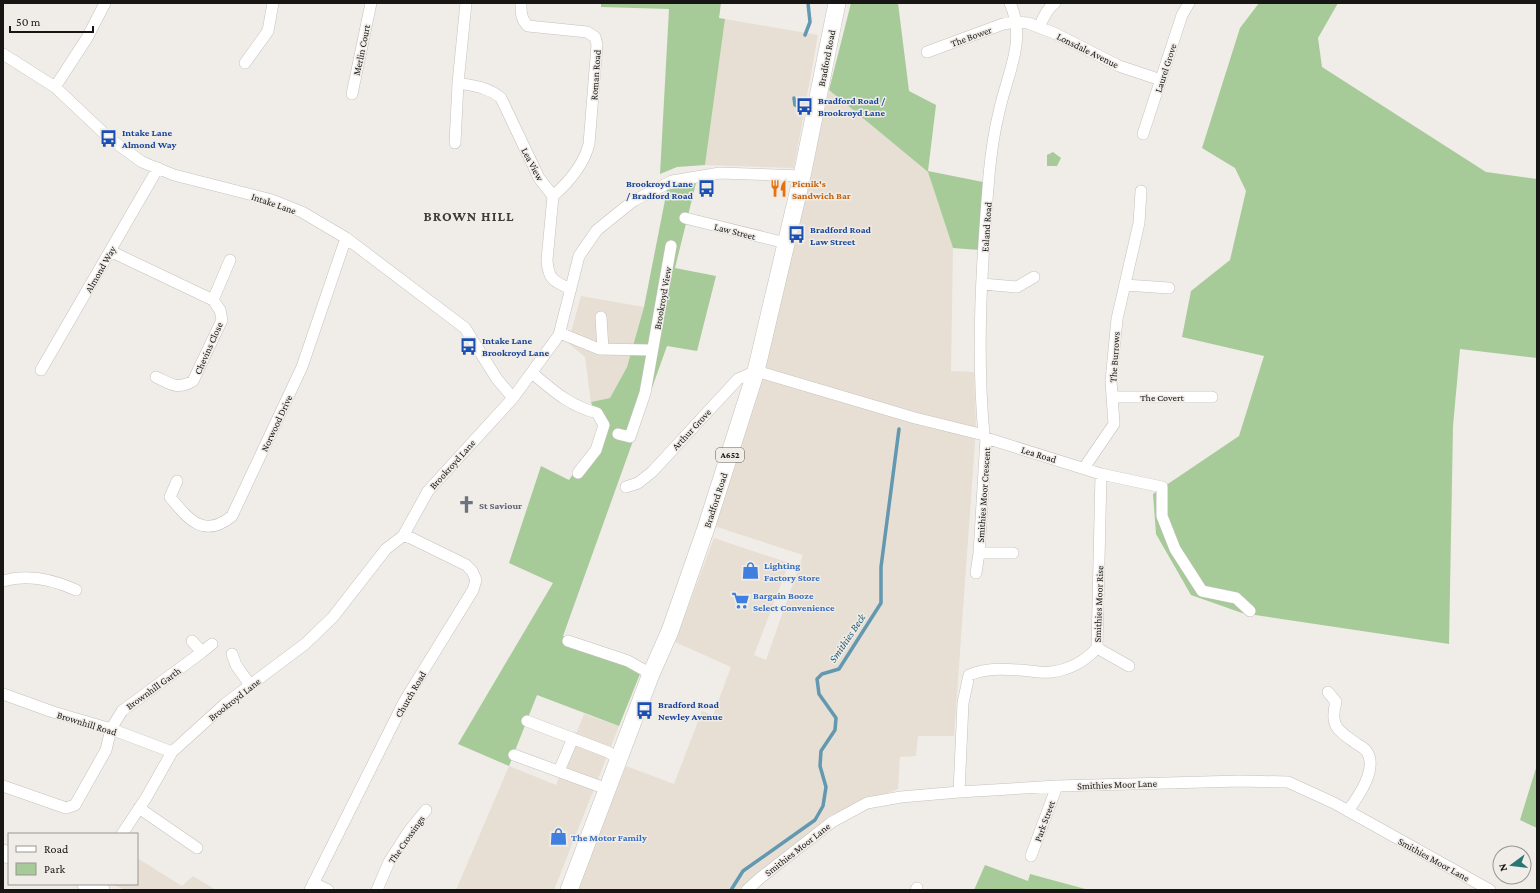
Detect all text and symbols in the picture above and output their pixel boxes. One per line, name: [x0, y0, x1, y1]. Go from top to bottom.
scale bar: [10, 8, 93, 34]
text: 50 m: [16, 15, 41, 29]
street label: Merlin Court: [351, 23, 372, 77]
street label: The Bower: [949, 24, 994, 49]
street label: Bradford Road: [816, 28, 838, 87]
street label: Lonsdale Avenue: [1055, 31, 1121, 70]
street label: Laurel Grove: [1152, 42, 1179, 94]
street label: Roman Road: [588, 49, 603, 101]
place label: Bradford Road / Brookroyd Lane: [818, 95, 886, 118]
bus stop icon: Bradford Road / Brookroyd Lane: [795, 96, 815, 116]
place label: Intake Lane Almond Way: [121, 127, 177, 150]
bus stop icon: Intake Lane Almond Way: [99, 128, 119, 148]
street label: Lea View: [519, 146, 546, 183]
place label: Brookroyd Lane / Bradford Road: [626, 178, 694, 201]
place label: Picnik's Sandwich Bar: [792, 178, 851, 201]
bus stop icon: Brookroyd Lane / Bradford Road: [696, 179, 716, 199]
restaurant icon: Picnik's Sandwich Bar: [769, 179, 789, 199]
street label: Intake Lane: [250, 191, 298, 216]
street label: Ealand Road: [979, 201, 994, 252]
district label: BROWN HILL: [424, 208, 514, 224]
street label: Law Street: [713, 221, 757, 242]
place label: Bradford Road Law Street: [810, 224, 872, 247]
bus stop icon: Bradford Road Law Street: [787, 225, 807, 245]
street label: Almond Way: [83, 244, 118, 294]
street label: Brookroyd View: [652, 265, 674, 330]
street label: Chevins Close: [192, 320, 225, 376]
street label: The Burrows: [1107, 331, 1122, 383]
place label: Intake Lane Brookroyd Lane: [482, 335, 549, 358]
bus stop icon: Intake Lane Brookroyd Lane: [459, 336, 479, 356]
street label: The Covert: [1140, 392, 1185, 403]
street label: Norwood Drive: [259, 393, 295, 453]
street label: Arthur Grove: [670, 406, 714, 452]
street label: Brookroyd Lane: [427, 437, 478, 491]
street label: Lea Road: [1020, 444, 1058, 465]
street label: Smithies Moor Crescent: [975, 446, 992, 543]
road number: A652: [716, 448, 744, 462]
street label: Bradford Road: [701, 470, 730, 529]
church icon: St Saviour: [456, 495, 476, 515]
place label: St Saviour: [479, 500, 522, 511]
place label: Lighting Factory Store: [764, 560, 820, 583]
shop icon: Lighting Factory Store: [741, 561, 761, 581]
street label: Smithies Moor Rise: [1092, 565, 1105, 643]
place label: Bargain Booze Select Convenience: [753, 590, 835, 613]
supermarket icon: Bargain Booze Select Convenience: [730, 591, 750, 611]
water label: Smithies Beck: [826, 610, 868, 665]
street label: Brownhill Garth: [124, 665, 183, 712]
street label: Church Road: [393, 669, 428, 719]
street label: Brookroyd Lane: [206, 675, 263, 723]
place label: Bradford Road Newley Avenue: [658, 699, 723, 722]
bus stop icon: Bradford Road Newley Avenue: [635, 700, 655, 720]
street label: Brownhill Road: [56, 709, 119, 738]
street label: Smithies Moor Lane: [1077, 778, 1158, 791]
street label: Park Street: [1032, 798, 1057, 843]
street label: The Crossings: [386, 813, 427, 865]
street label: Smithies Moor Lane: [762, 820, 833, 878]
shop icon: The Motor Family: [548, 827, 568, 847]
place label: The Motor Family: [571, 832, 647, 843]
legend: [8, 833, 138, 885]
street label: Smithies Moor Lane: [1396, 835, 1472, 884]
text: Road: [44, 842, 69, 856]
north arrow: [1492, 845, 1532, 885]
text: Park: [44, 862, 66, 876]
text: N: [1495, 862, 1509, 873]

